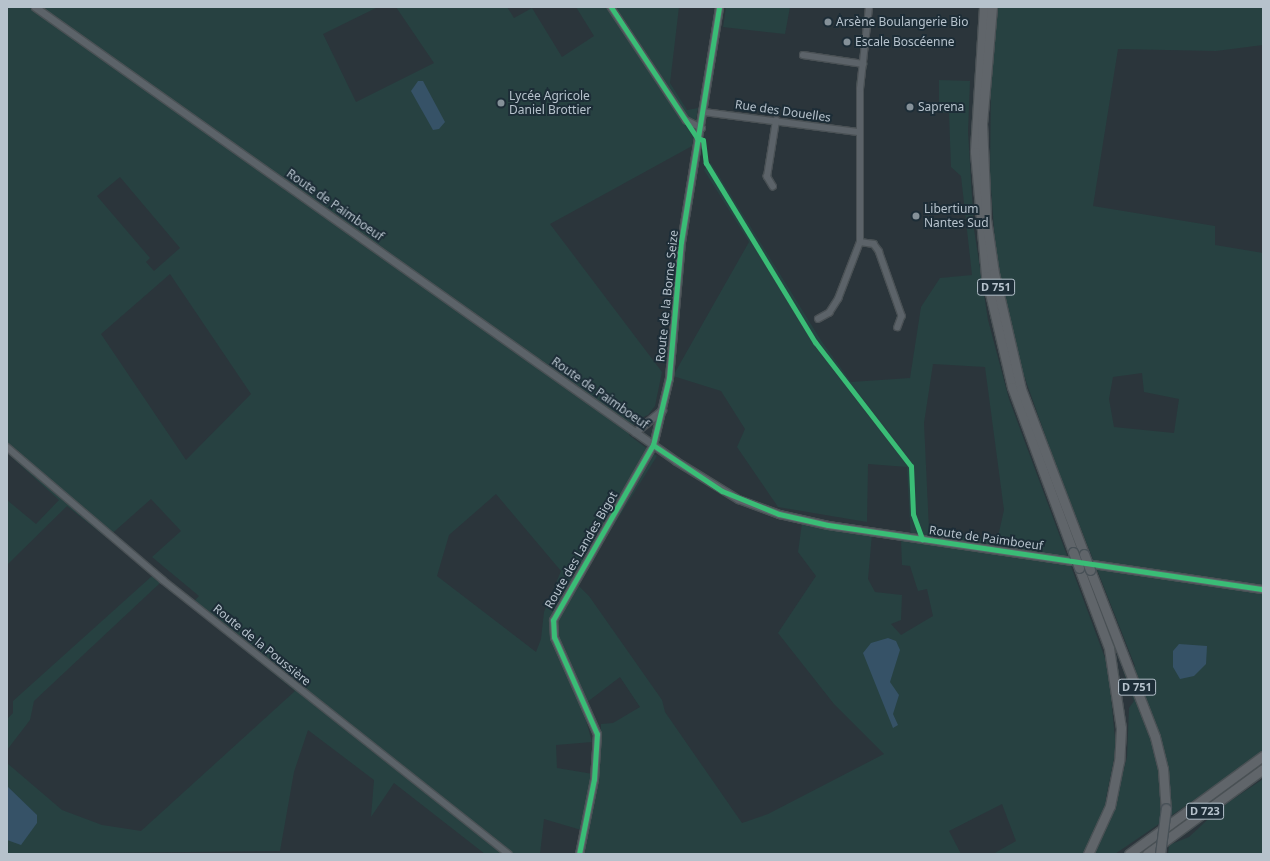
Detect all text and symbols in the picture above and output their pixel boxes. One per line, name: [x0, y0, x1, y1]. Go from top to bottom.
place label: Arsène Boulangerie Bio: [836, 15, 968, 29]
marker: Arsène Boulangerie Bio: [823, 17, 833, 27]
place label: Escale Boscéenne: [855, 35, 955, 49]
marker: Escale Boscéenne: [842, 37, 852, 47]
place label: Lycée Agricole Daniel Brottier: [509, 89, 591, 117]
street label: Rue des Douelles: [734, 97, 832, 125]
marker: Lycée Agricole Daniel Brottier: [496, 98, 506, 108]
place label: Saprena: [918, 100, 964, 114]
marker: Saprena: [905, 102, 915, 112]
street label: Route de Paimboeuf: [284, 166, 386, 244]
place label: Libertium Nantes Sud: [924, 202, 989, 230]
marker: Libertium Nantes Sud: [911, 211, 921, 221]
street label: Route de la Borne Seize: [653, 229, 681, 363]
road number: D 751: [977, 278, 1015, 296]
street label: Route de Paimboeuf: [549, 354, 651, 432]
street label: Route des Landes Bigot: [542, 489, 620, 611]
street label: Route de Paimboeuf: [928, 523, 1044, 553]
street label: Route de la Poussière: [210, 601, 314, 689]
road number: D 751: [1118, 678, 1156, 696]
road number: D 723: [1186, 802, 1224, 820]

